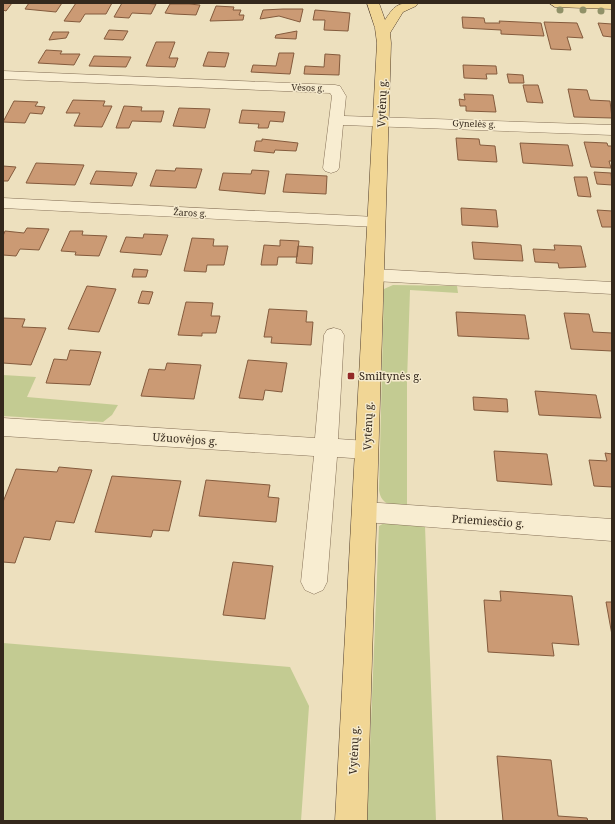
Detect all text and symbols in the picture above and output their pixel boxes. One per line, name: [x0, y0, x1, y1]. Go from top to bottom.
street label: Vytėnų g.: [373, 78, 390, 128]
street label: Vėsos g.: [291, 80, 325, 95]
street label: Gynelės g.: [452, 116, 496, 131]
street label: Žaros g.: [173, 205, 207, 220]
place label: Smiltynės g.: [359, 368, 422, 383]
marker: Smiltynės g.: [346, 371, 356, 381]
street label: Vytėnų g.: [359, 401, 376, 451]
street label: Užuovėjos g.: [152, 429, 218, 448]
street label: Priemiesčio g.: [451, 510, 525, 531]
street label: Vytėnų g.: [345, 725, 362, 775]

